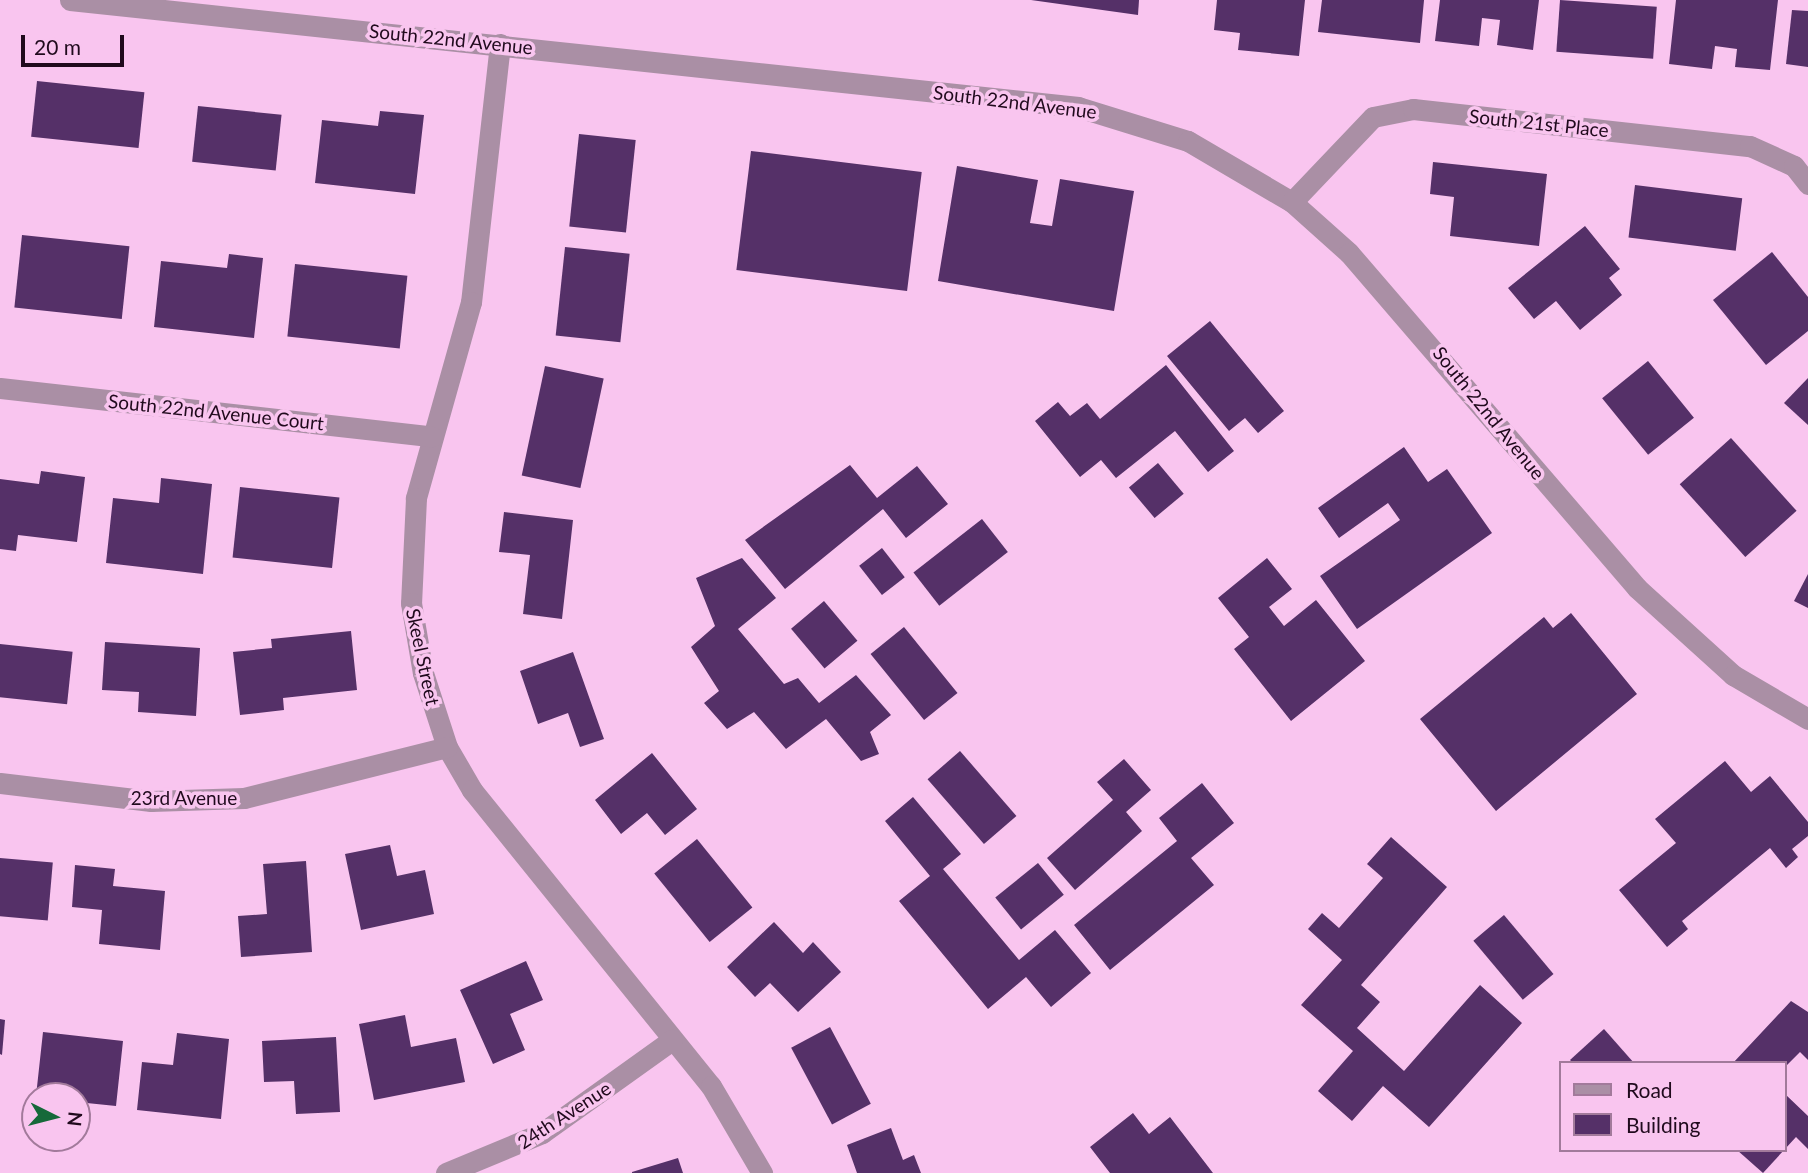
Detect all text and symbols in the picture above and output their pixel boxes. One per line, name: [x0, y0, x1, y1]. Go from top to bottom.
street label: South 22nd Avenue: [368, 19, 534, 59]
scale bar: [24, 21, 128, 65]
text: 20 m: [34, 34, 81, 59]
street label: South 22nd Avenue: [932, 81, 1098, 123]
street label: South 21st Place: [1468, 104, 1610, 142]
street label: South 22nd Avenue: [1428, 342, 1550, 484]
street label: South 22nd Avenue Court: [107, 389, 325, 435]
street label: Skeel Street: [402, 606, 444, 708]
street label: 23rd Avenue: [131, 787, 237, 809]
legend: [1560, 1061, 1787, 1152]
street label: 24th Avenue: [513, 1076, 615, 1154]
text: Road: [1626, 1077, 1673, 1102]
north arrow: [21, 1082, 91, 1152]
text: N: [63, 1111, 88, 1128]
text: Building: [1626, 1112, 1701, 1137]

